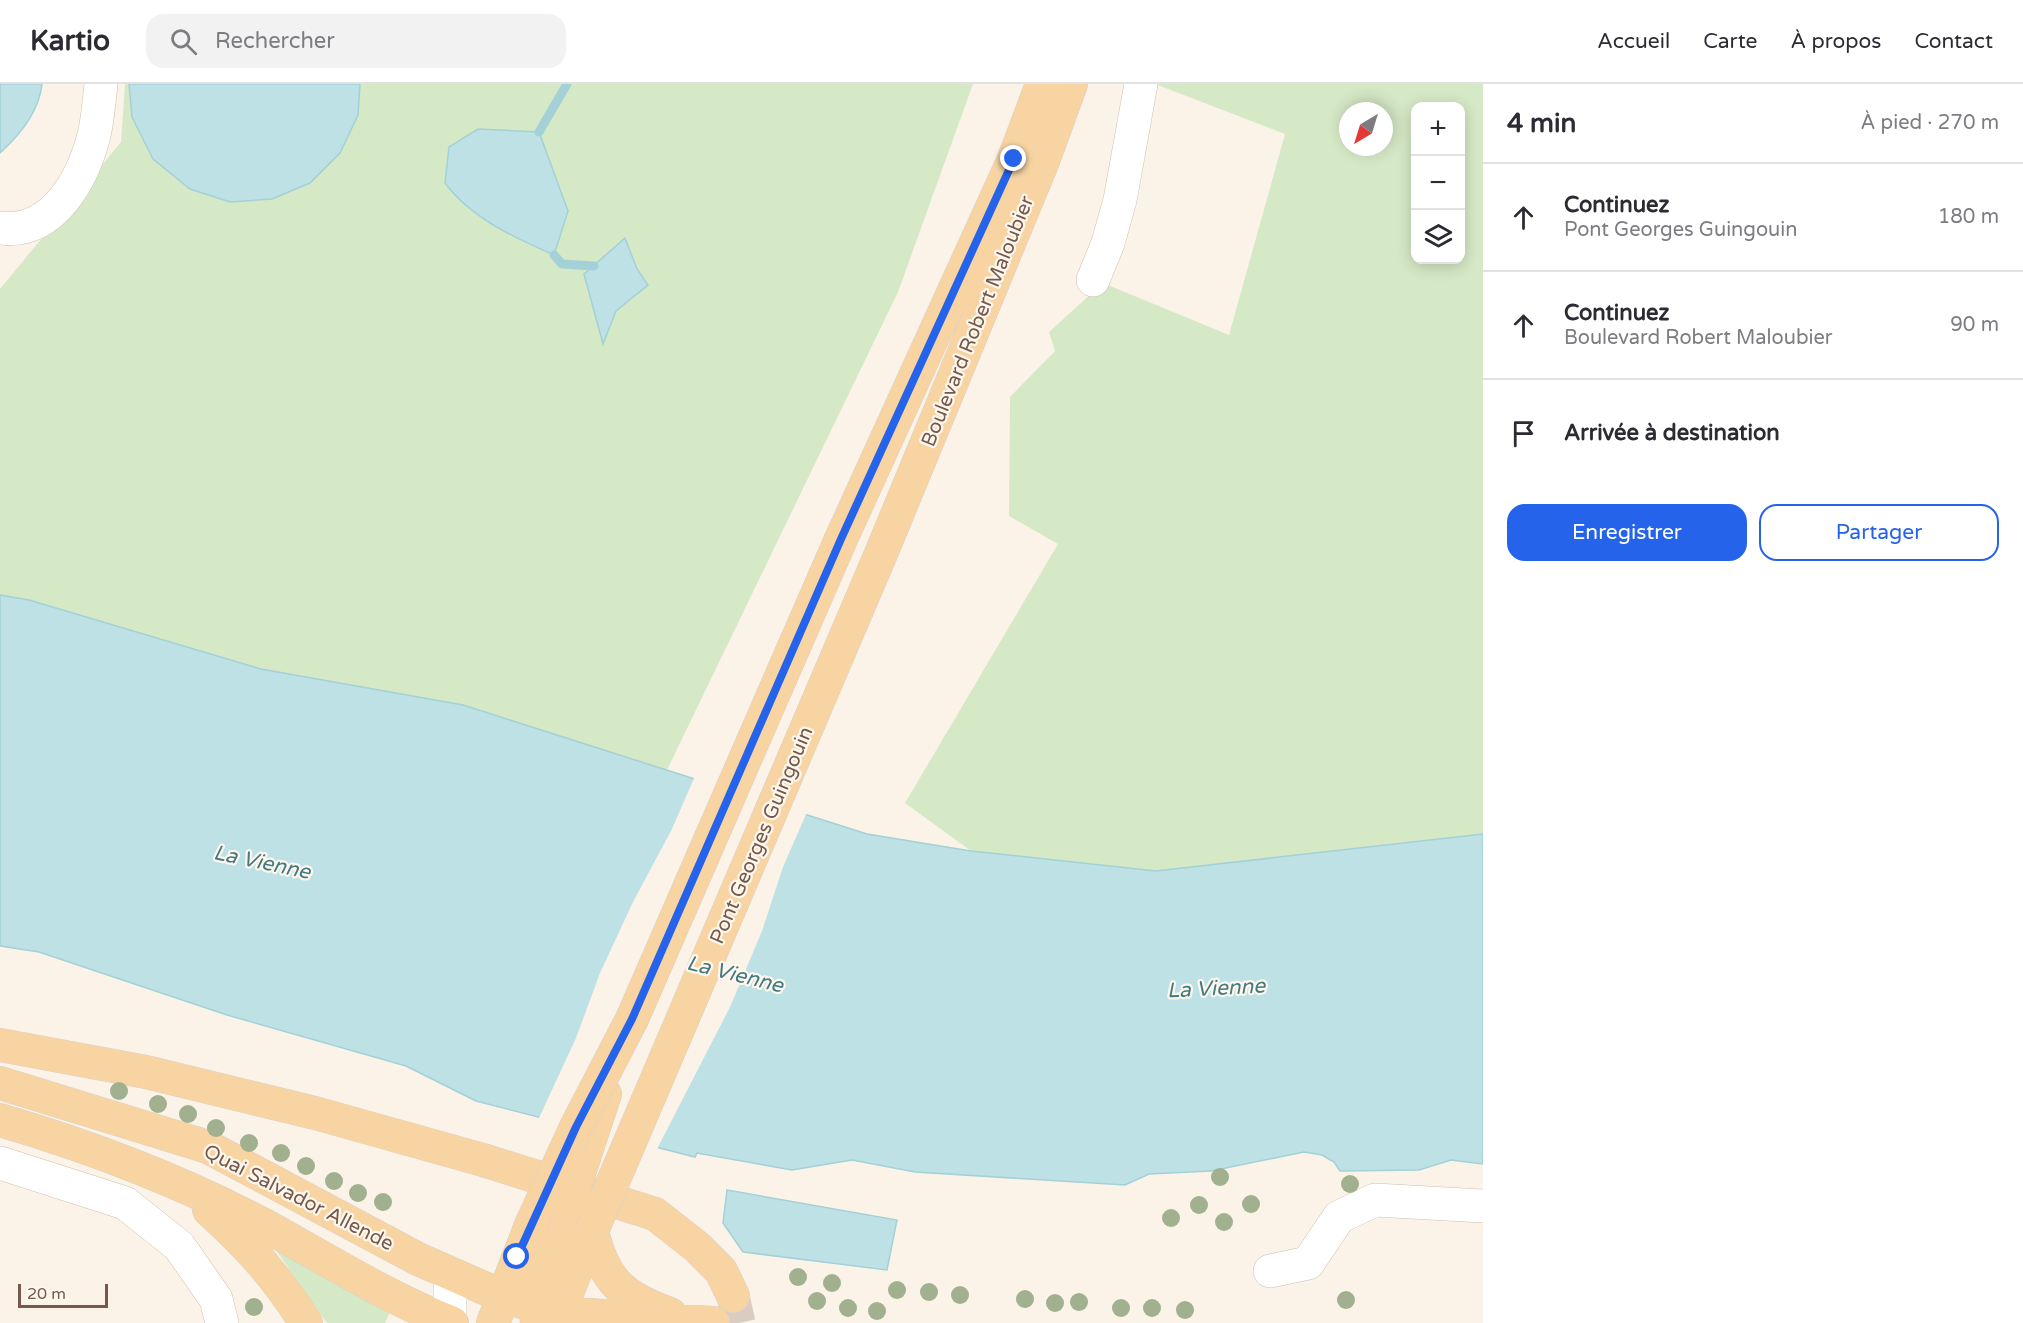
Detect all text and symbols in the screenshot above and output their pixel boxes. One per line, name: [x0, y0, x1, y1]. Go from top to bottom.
search box: [146, 14, 566, 68]
text: Kartio: [30, 24, 110, 58]
icon: search: [167, 25, 200, 58]
text: Rechercher: [215, 28, 335, 54]
text: Accueil: [1597, 29, 1670, 54]
text: Carte: [1703, 29, 1757, 54]
text: À propos: [1790, 29, 1881, 54]
text: Contact: [1914, 29, 1993, 54]
north arrow: [1339, 102, 1393, 156]
map controls: [1411, 102, 1465, 264]
button: +: [1411, 102, 1465, 156]
text: 4 min: [1507, 108, 1576, 139]
text: À pied · 270 m: [1861, 111, 1999, 135]
route end: [1000, 145, 1026, 171]
button: −: [1411, 156, 1465, 210]
street label: Boulevard Robert Maloubier: [917, 192, 1039, 450]
text: Continuez: [1564, 192, 1669, 218]
icon: ahead: [1507, 201, 1540, 234]
text: 180 m: [1938, 205, 1999, 229]
button: layers: [1411, 210, 1465, 264]
text: Pont Georges Guingouin: [1564, 218, 1797, 242]
text: Continuez: [1564, 300, 1669, 326]
icon: ahead: [1507, 309, 1540, 342]
text: 90 m: [1950, 313, 1999, 337]
text: Boulevard Robert Maloubier: [1564, 326, 1833, 350]
icon: arrive: [1507, 417, 1540, 450]
text: Arrivée à destination: [1564, 420, 1780, 446]
button: Enregistrer: [1507, 504, 1747, 561]
button: Partager: [1759, 504, 1999, 561]
street label: Pont Georges Guingouin: [705, 723, 819, 948]
water label: La Vienne: [211, 840, 314, 885]
water label: La Vienne: [684, 950, 787, 999]
water label: La Vienne: [1166, 973, 1267, 1004]
street label: Quai Salvador Allende: [200, 1140, 397, 1256]
route start: [503, 1243, 529, 1269]
scale bar: [18, 1281, 108, 1308]
text: 20 m: [27, 1284, 66, 1304]

